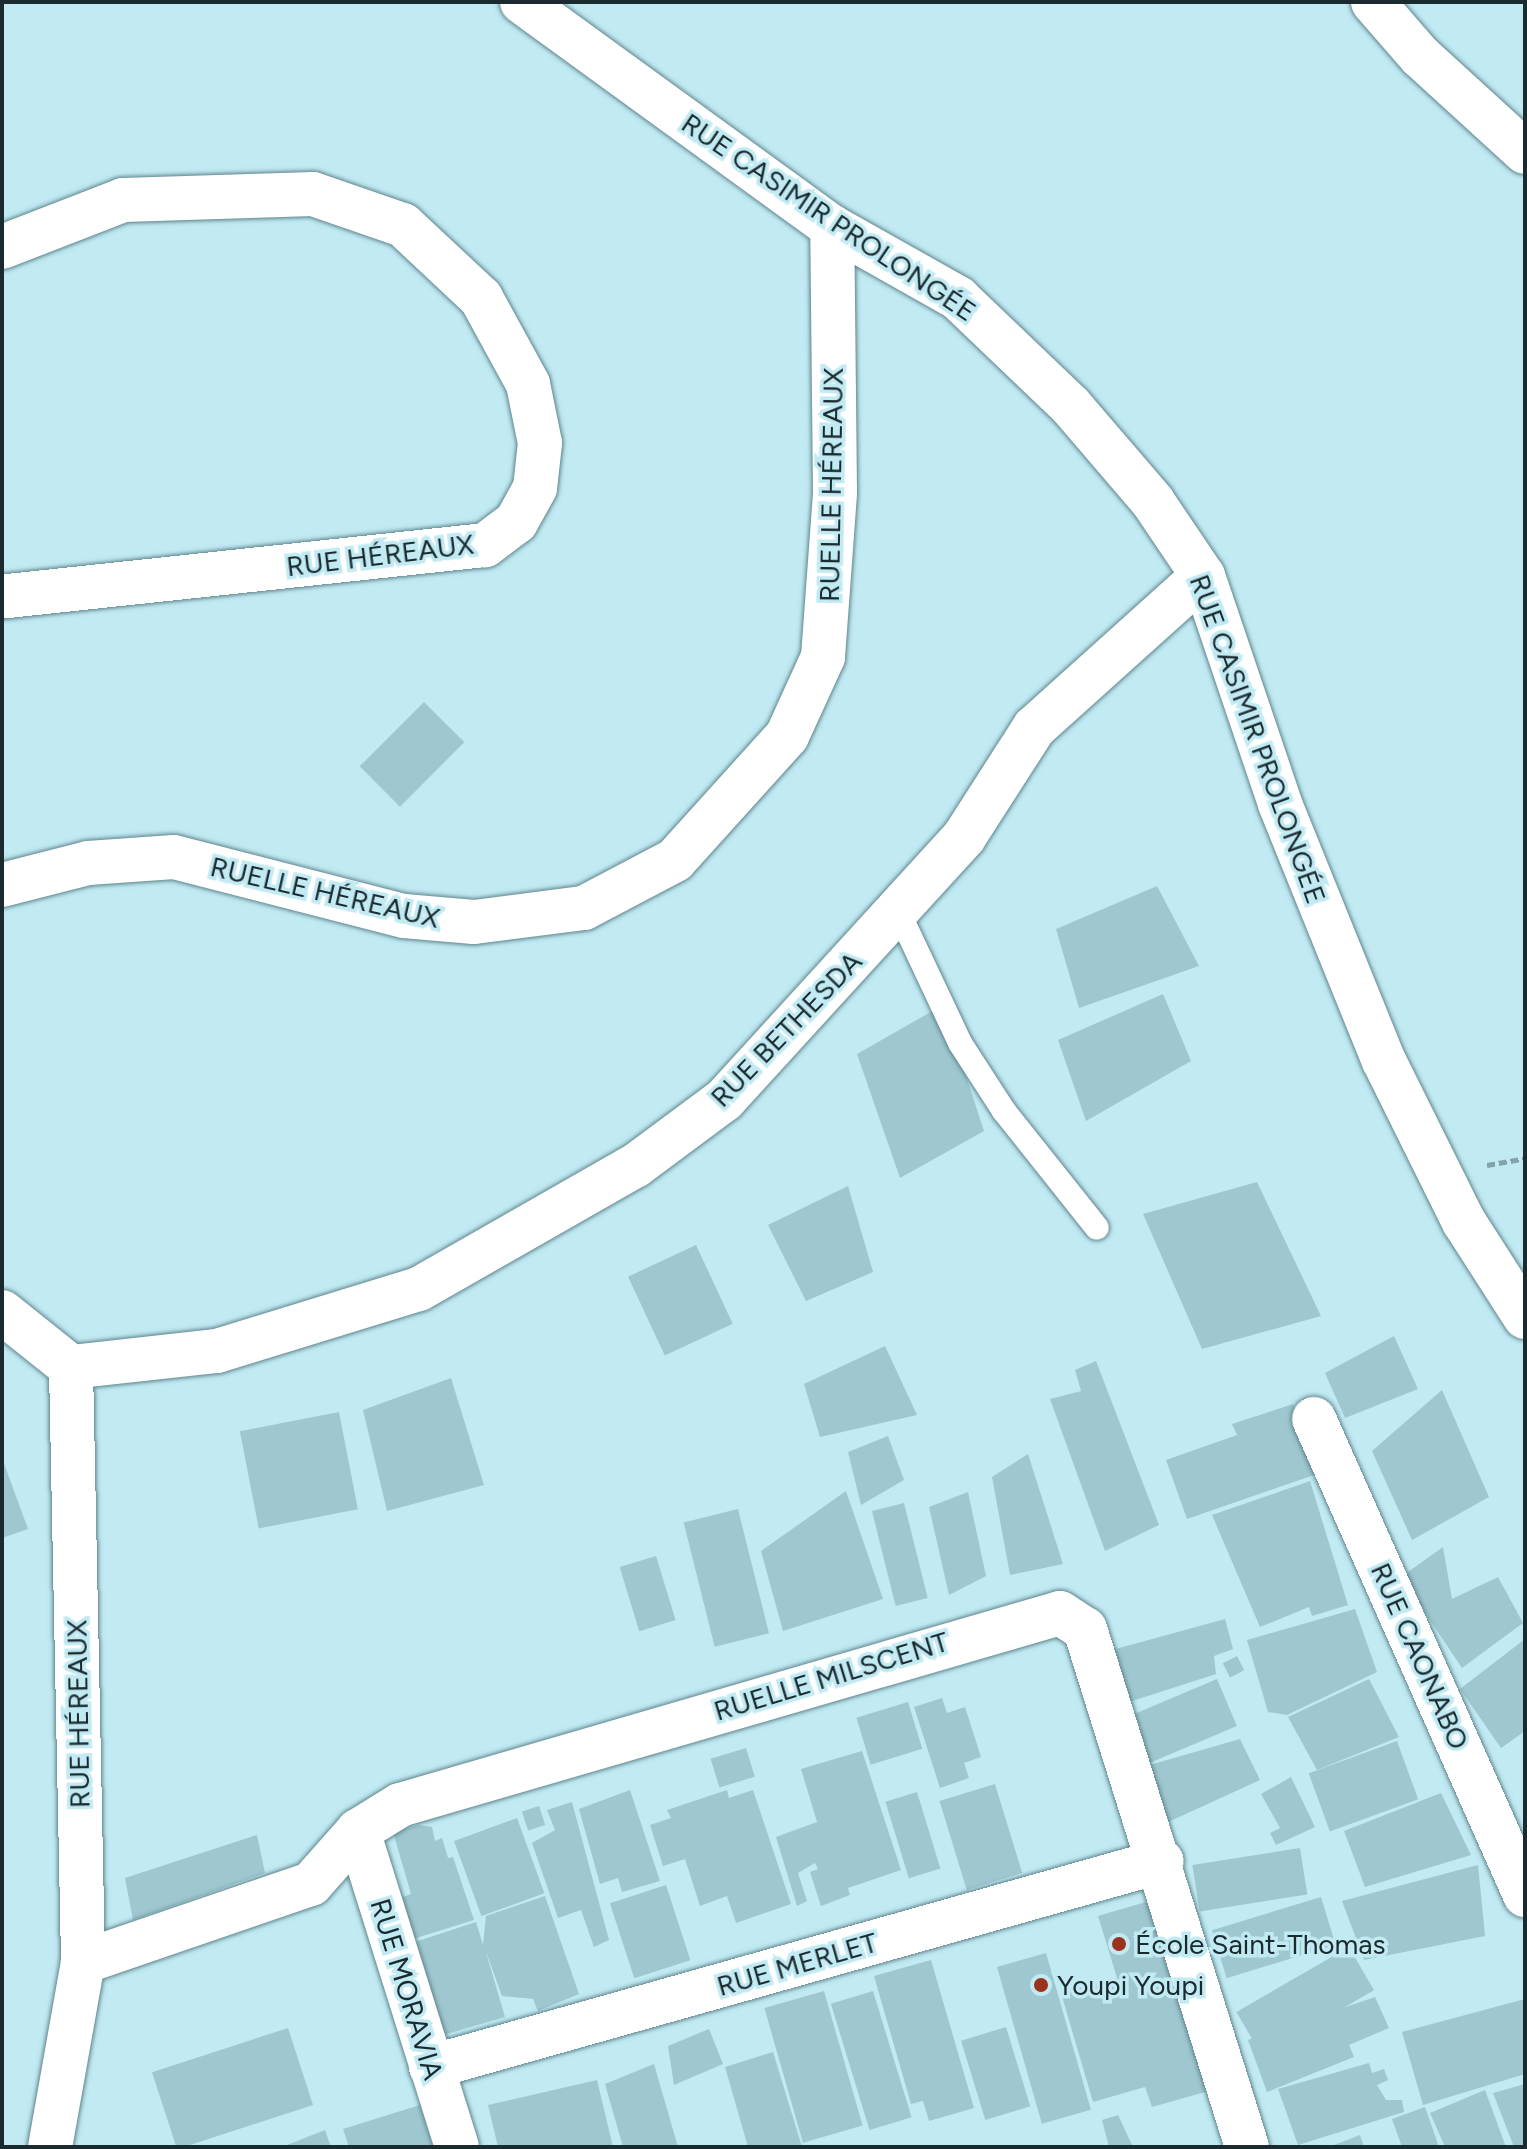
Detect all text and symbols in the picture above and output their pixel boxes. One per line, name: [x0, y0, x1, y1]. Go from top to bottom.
street label: RUE CASIMIR PROLONGÉE: [675, 106, 983, 328]
street label: RUELLE HÉREAUX: [812, 368, 850, 602]
street label: RUE HÉREAUX: [284, 527, 476, 583]
street label: RUE CASIMIR PROLONGÉE: [1183, 570, 1333, 908]
street label: RUELLE HÉREAUX: [207, 849, 443, 935]
street label: RUE BETHESDA: [703, 944, 869, 1114]
street label: RUE CAONABO: [1364, 1558, 1476, 1754]
street label: RUE HÉREAUX: [60, 1619, 96, 1809]
street label: RUELLE MILSCENT: [710, 1624, 952, 1728]
street label: RUE MORAVIA: [364, 1894, 450, 2084]
street label: RUE MERLET: [713, 1925, 881, 2003]
place label: École Saint-Thomas: [1135, 1927, 1386, 1961]
marker: École Saint-Thomas: [1110, 1935, 1128, 1953]
place label: Youpi Youpi: [1057, 1968, 1204, 2002]
marker: Youpi Youpi: [1032, 1976, 1050, 1994]

